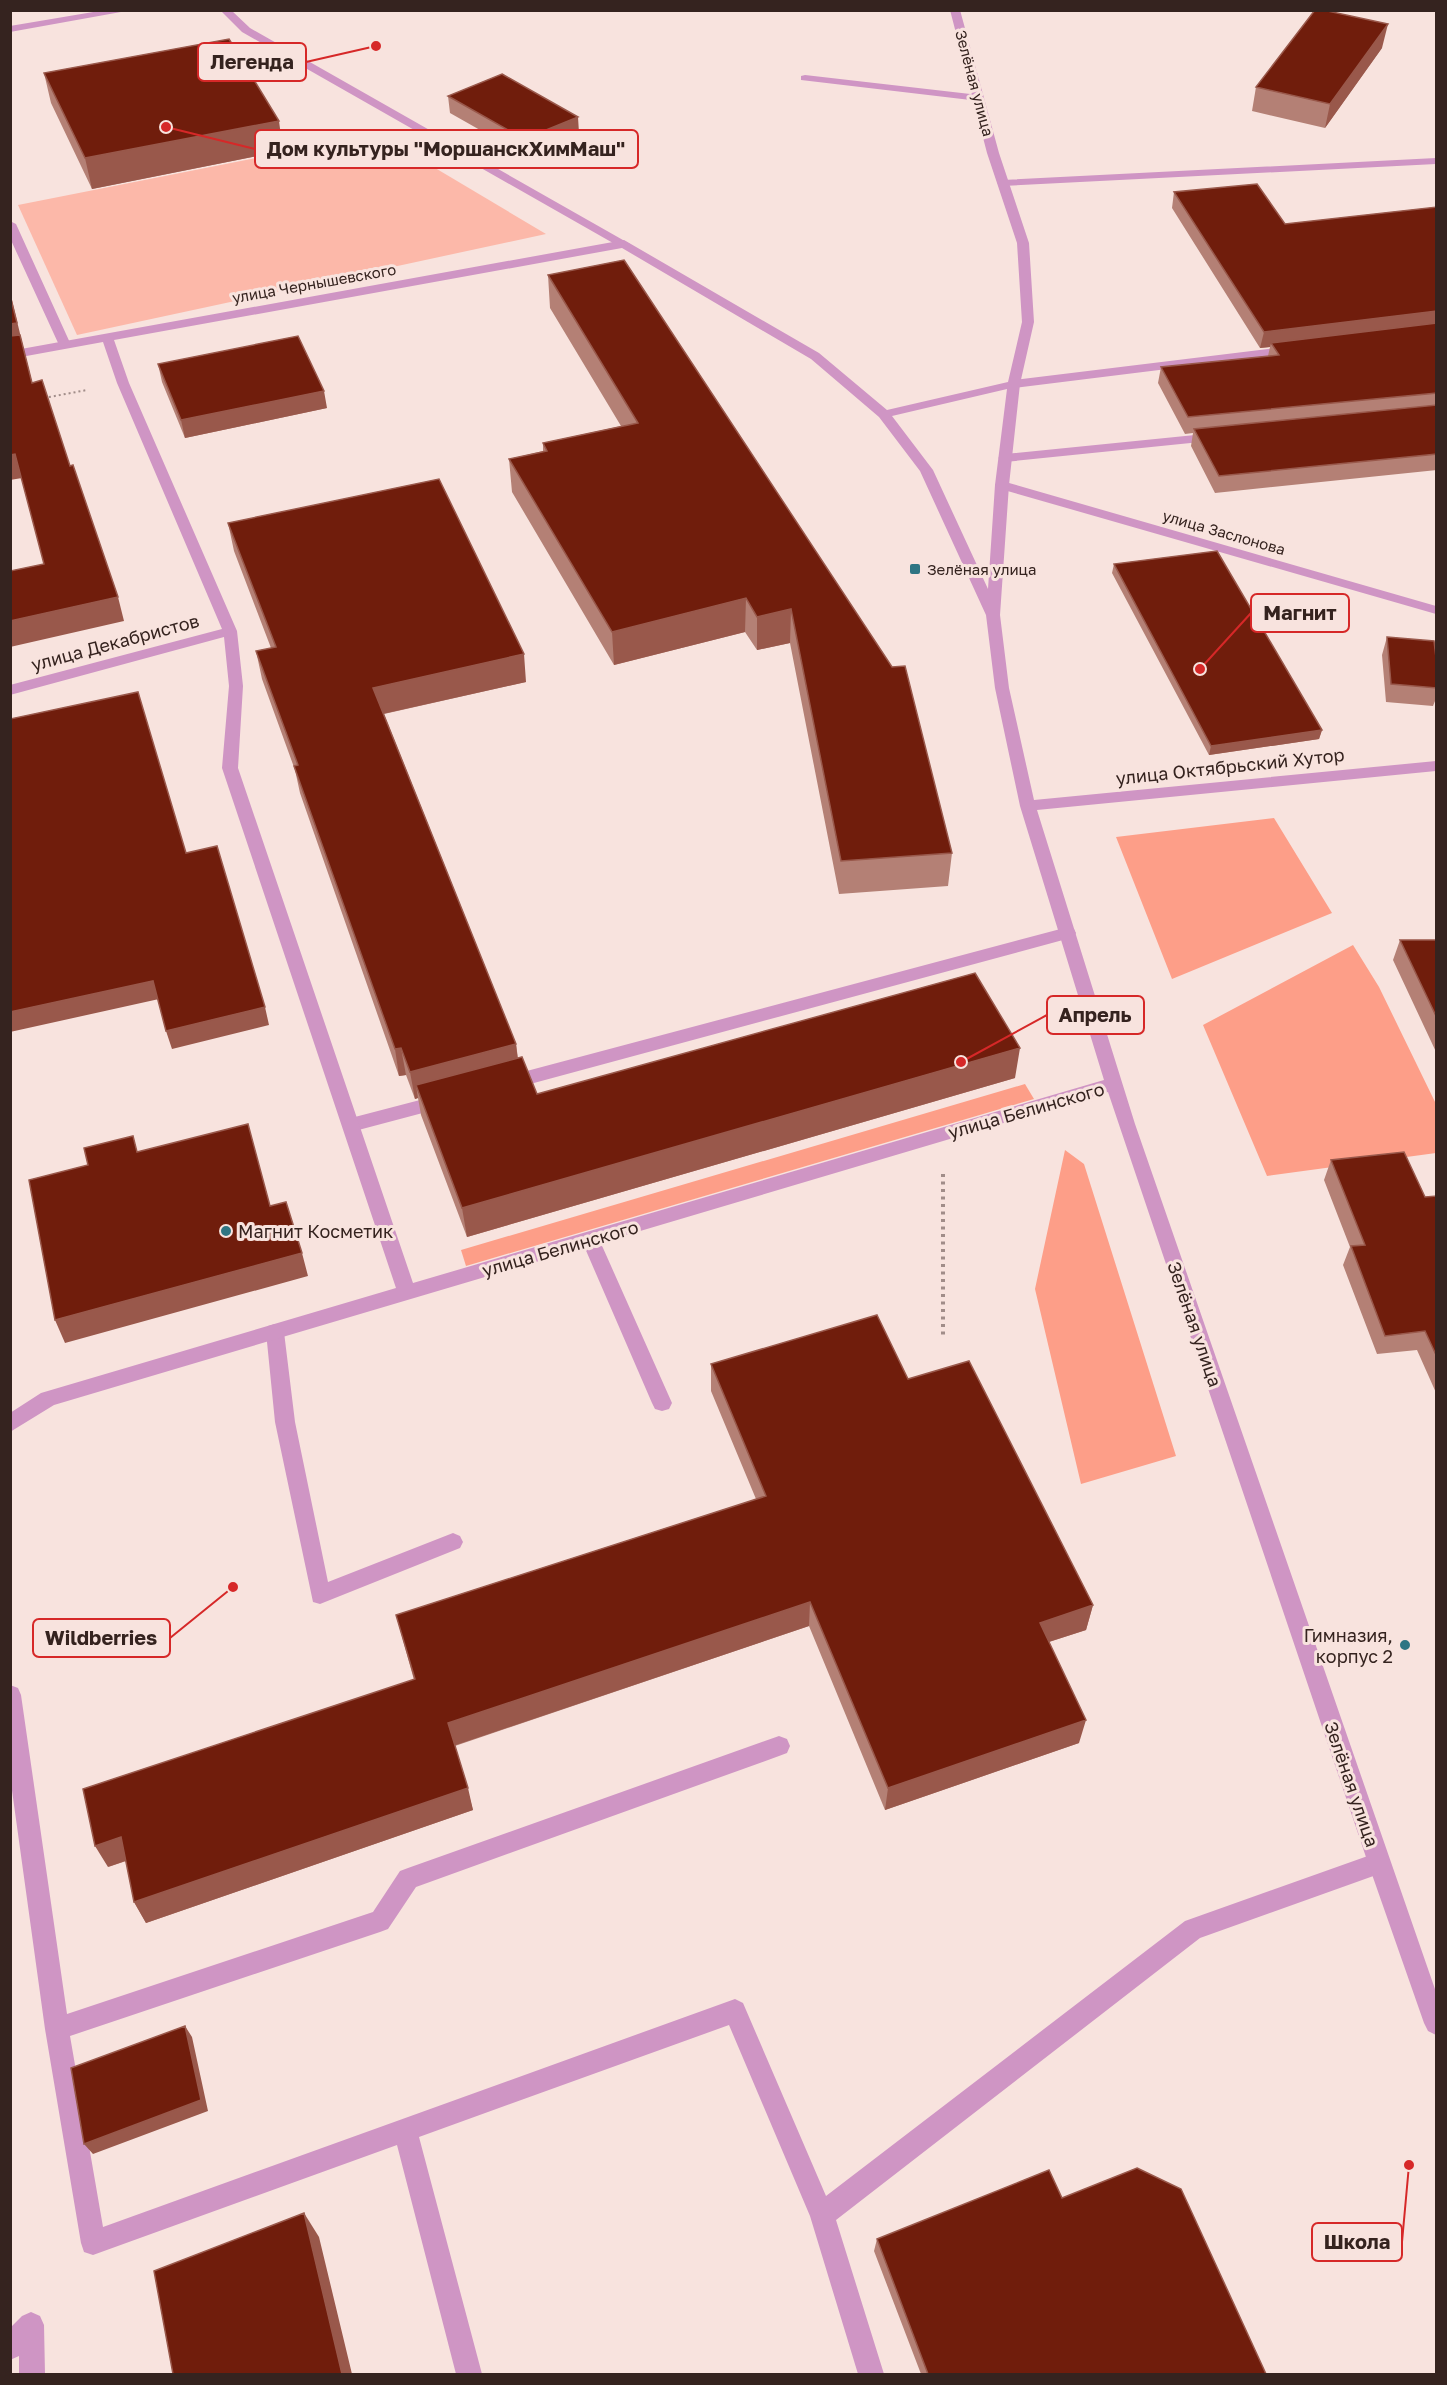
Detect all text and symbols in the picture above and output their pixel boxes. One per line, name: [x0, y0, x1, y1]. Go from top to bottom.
street label: Зелёная улица: [952, 28, 998, 138]
callout: Легенда: [198, 43, 306, 81]
text: Легенда: [210, 49, 294, 73]
callout: Дом культуры "МоршанскХимМаш": [255, 130, 638, 168]
text: Дом культуры "МоршанскХимМаш": [267, 136, 625, 160]
street label: улица Чернышевского: [231, 260, 397, 306]
street label: улица Заслонова: [1161, 506, 1287, 558]
place label: Зелёная улица: [927, 560, 1037, 578]
marker: Зелёная улица: [908, 562, 922, 576]
callout: Магнит: [1251, 594, 1349, 632]
text: Магнит: [1263, 600, 1337, 624]
street label: улица Декабристов: [29, 609, 201, 675]
street label: улица Октябрьский Хутор: [1115, 743, 1345, 789]
callout: Апрель: [1047, 996, 1144, 1034]
text: Апрель: [1058, 1002, 1132, 1026]
street label: улица Белинского: [945, 1077, 1107, 1143]
street label: улица Белинского: [479, 1215, 641, 1281]
place label: Магнит Косметик: [238, 1220, 393, 1242]
marker: Магнит Косметик: [219, 1224, 233, 1238]
street label: Зелёная улица: [1163, 1258, 1227, 1390]
callout: Wildberries: [33, 1619, 170, 1657]
place label: Гимназия, корпус 2: [1304, 1624, 1393, 1667]
text: Wildberries: [45, 1625, 157, 1649]
marker: Гимназия, корпус 2: [1398, 1638, 1412, 1652]
street label: Зелёная улица: [1320, 1718, 1384, 1850]
callout: Школа: [1312, 2223, 1402, 2261]
text: Школа: [1324, 2229, 1390, 2253]

